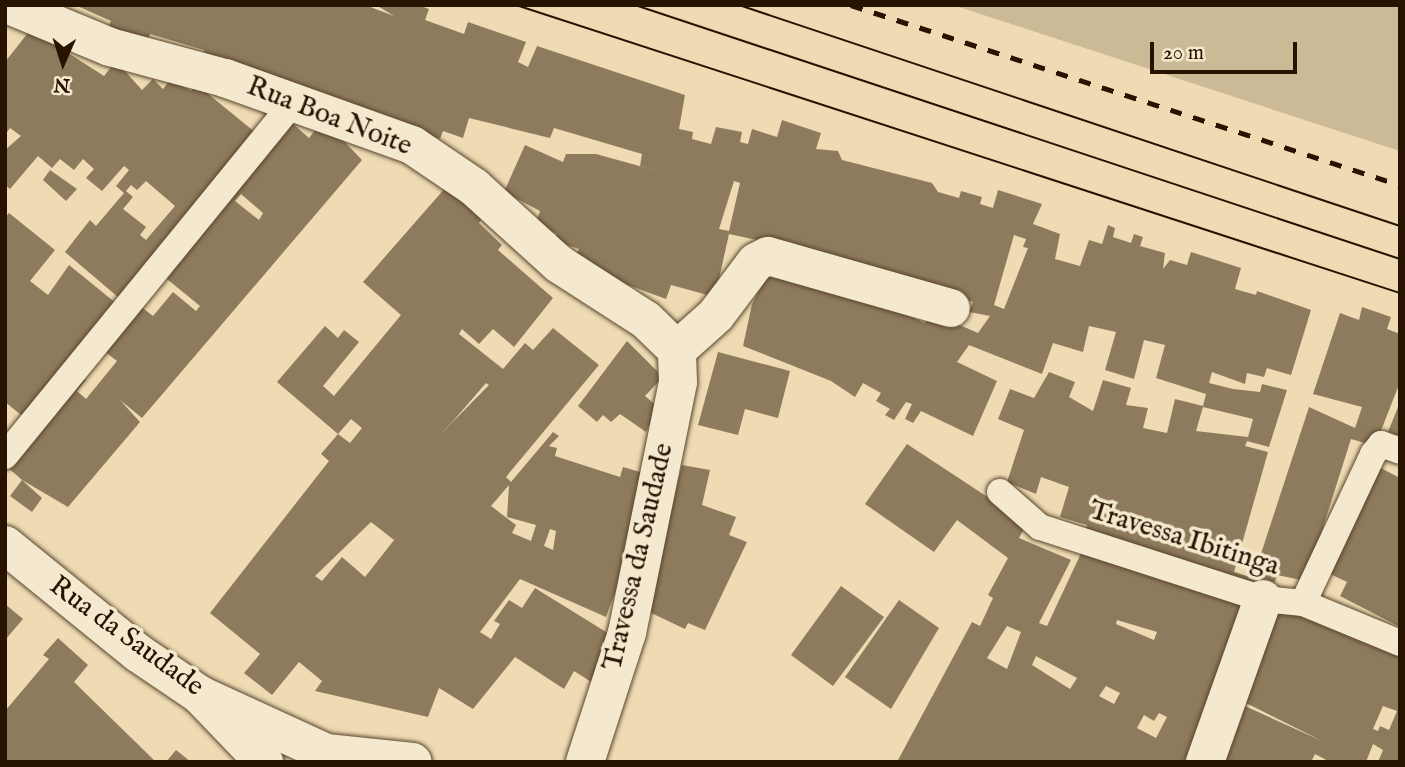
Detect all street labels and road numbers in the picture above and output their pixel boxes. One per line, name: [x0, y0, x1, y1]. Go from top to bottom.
street label: Rua Boa Noite: [242, 70, 416, 164]
street label: Travessa da Saudade: [597, 440, 681, 674]
street label: Travessa Ibitinga: [1085, 494, 1283, 584]
street label: Rua da Saudade: [42, 570, 210, 704]

